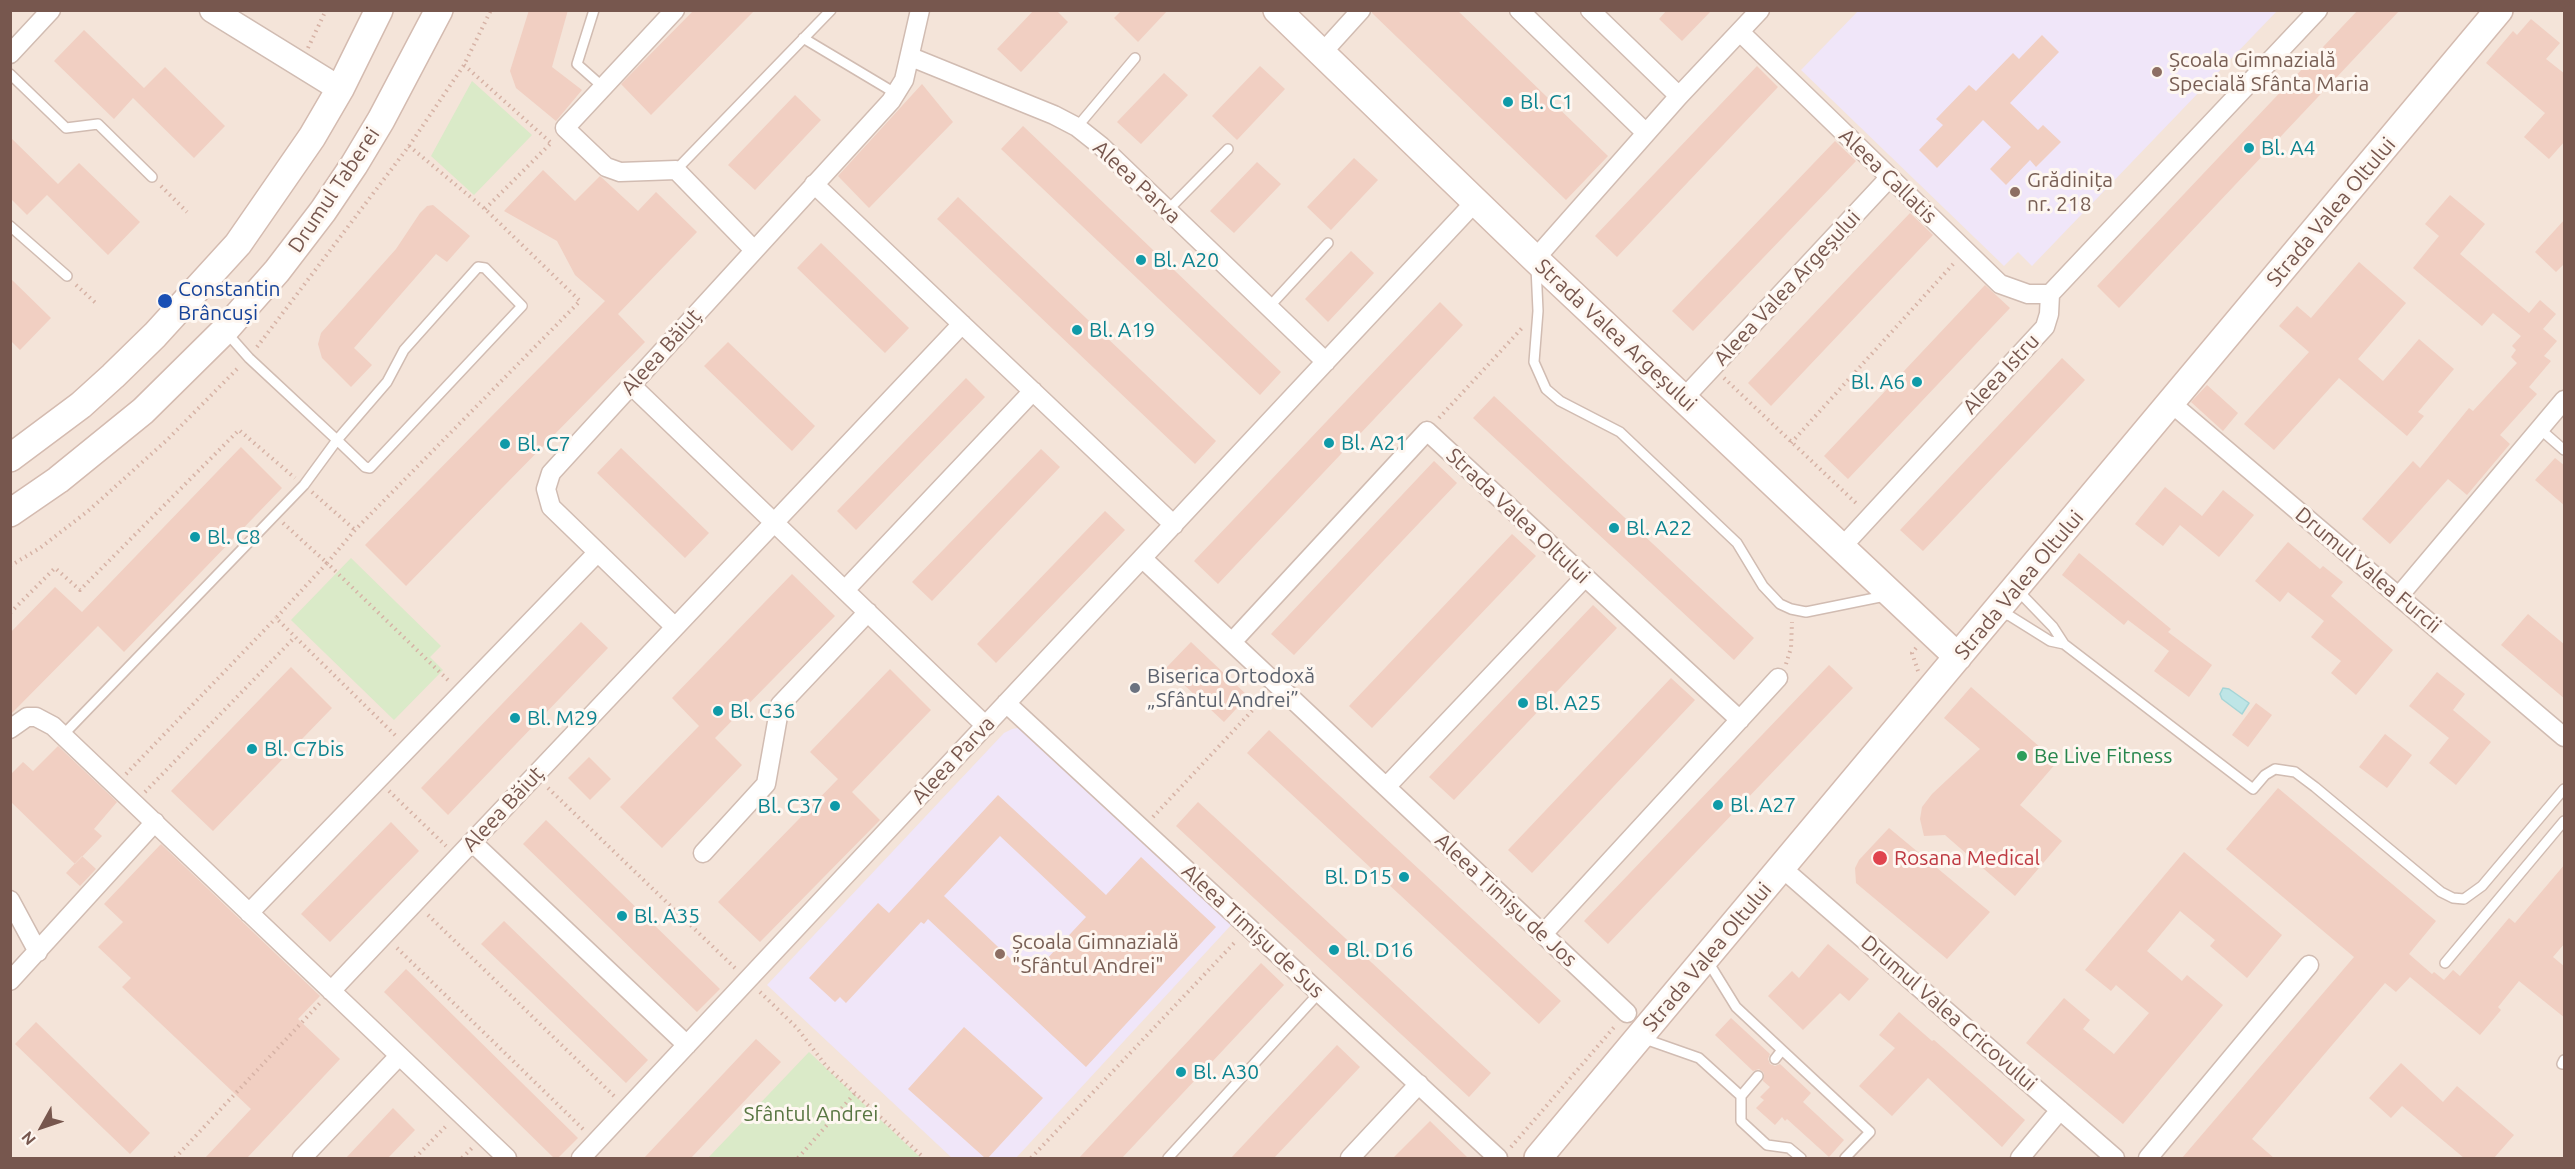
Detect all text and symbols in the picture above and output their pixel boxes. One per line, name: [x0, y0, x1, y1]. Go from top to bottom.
place label: Școala Gimnazială Specială Sfânta Maria: [2169, 47, 2369, 97]
marker: Școala Gimnazială Specială Sfânta Maria: [2150, 65, 2164, 79]
place label: Bl. C1: [1520, 89, 1574, 115]
marker: Bl. C1: [1501, 95, 1515, 109]
street label: Drumul Taberei: [283, 123, 385, 257]
street label: Aleea Callatis: [1834, 123, 1942, 229]
street label: Strada Valea Oltului: [2261, 132, 2401, 292]
street label: Aleea Parva: [1088, 135, 1186, 229]
place label: Bl. A4: [2261, 135, 2315, 161]
marker: Bl. A4: [2242, 141, 2256, 155]
place label: Grădinița nr. 218: [2027, 167, 2113, 217]
marker: Grădinița nr. 218: [2008, 185, 2022, 199]
street label: Aleea Valea Argeșului: [1708, 205, 1866, 371]
place label: Bl. A20: [1153, 247, 1219, 273]
marker: Bl. A20: [1134, 253, 1148, 267]
street label: Strada Valea Argeșului: [1530, 254, 1702, 416]
place label: Constantin Brâncuși: [178, 276, 281, 326]
marker: Constantin Brâncuși: [156, 292, 174, 310]
street label: Aleea Băiuț: [616, 304, 706, 400]
place label: Bl. A19: [1089, 317, 1155, 343]
marker: Bl. A19: [1070, 323, 1084, 337]
street label: Aleea Istru: [1957, 329, 2045, 419]
place label: Bl. A6: [1851, 369, 1905, 395]
marker: Bl. A6: [1910, 375, 1924, 389]
place label: Bl. A21: [1341, 430, 1407, 456]
place label: Bl. C7: [517, 431, 571, 457]
marker: Bl. A21: [1322, 436, 1336, 450]
marker: Bl. C7: [498, 437, 512, 451]
street label: Strada Valea Oltului: [1441, 443, 1595, 589]
street label: Drumul Valea Furcii: [2290, 502, 2446, 638]
street label: Strada Valea Oltului: [1949, 505, 2089, 665]
place label: Bl. A22: [1626, 515, 1692, 541]
marker: Bl. A22: [1607, 521, 1621, 535]
place label: Bl. C8: [207, 524, 261, 550]
marker: Bl. C8: [188, 530, 202, 544]
place label: Biserica Ortodoxă „Sfântul Andrei”: [1147, 663, 1315, 713]
marker: Biserica Ortodoxă „Sfântul Andrei”: [1128, 681, 1142, 695]
place label: Bl. A25: [1535, 690, 1601, 716]
marker: Bl. A25: [1516, 696, 1530, 710]
place label: Bl. C36: [730, 698, 795, 724]
marker: Bl. C36: [711, 704, 725, 718]
place label: Bl. M29: [527, 705, 598, 731]
marker: Bl. M29: [508, 711, 522, 725]
street label: Aleea Parva: [906, 711, 1000, 809]
place label: Bl. C7bis: [264, 736, 344, 762]
marker: Bl. C7bis: [245, 742, 259, 756]
place label: Be Live Fitness: [2034, 743, 2172, 769]
marker: Be Live Fitness: [2015, 749, 2029, 763]
street label: Aleea Băiuț: [457, 761, 549, 857]
place label: Bl. A27: [1730, 792, 1796, 818]
place label: Bl. C37: [758, 793, 823, 819]
marker: Bl. A27: [1711, 798, 1725, 812]
marker: Bl. C37: [828, 799, 842, 813]
street label: Aleea Timișu de Jos: [1430, 828, 1582, 972]
place label: Rosana Medical: [1894, 845, 2040, 871]
marker: Rosana Medical: [1871, 849, 1889, 867]
street label: Aleea Timișu de Sus: [1177, 859, 1329, 1003]
place label: Bl. D15: [1325, 864, 1392, 890]
marker: Bl. D15: [1397, 870, 1411, 884]
street label: Strada Valea Oltului: [1637, 877, 1777, 1037]
place label: Bl. A35: [634, 903, 700, 929]
marker: Bl. A35: [615, 909, 629, 923]
place label: Școala Gimnazială "Sfântul Andrei": [1012, 929, 1179, 979]
street label: Drumul Valea Cricovului: [1856, 930, 2042, 1096]
place label: Bl. D16: [1346, 937, 1413, 963]
marker: Bl. D16: [1327, 943, 1341, 957]
marker: Școala Gimnazială "Sfântul Andrei": [993, 947, 1007, 961]
place label: Bl. A30: [1193, 1059, 1259, 1085]
marker: Bl. A30: [1174, 1065, 1188, 1079]
north arrow: [12, 1097, 72, 1157]
park label: Sfântul Andrei: [744, 1101, 878, 1127]
text: N: [17, 1128, 39, 1149]

